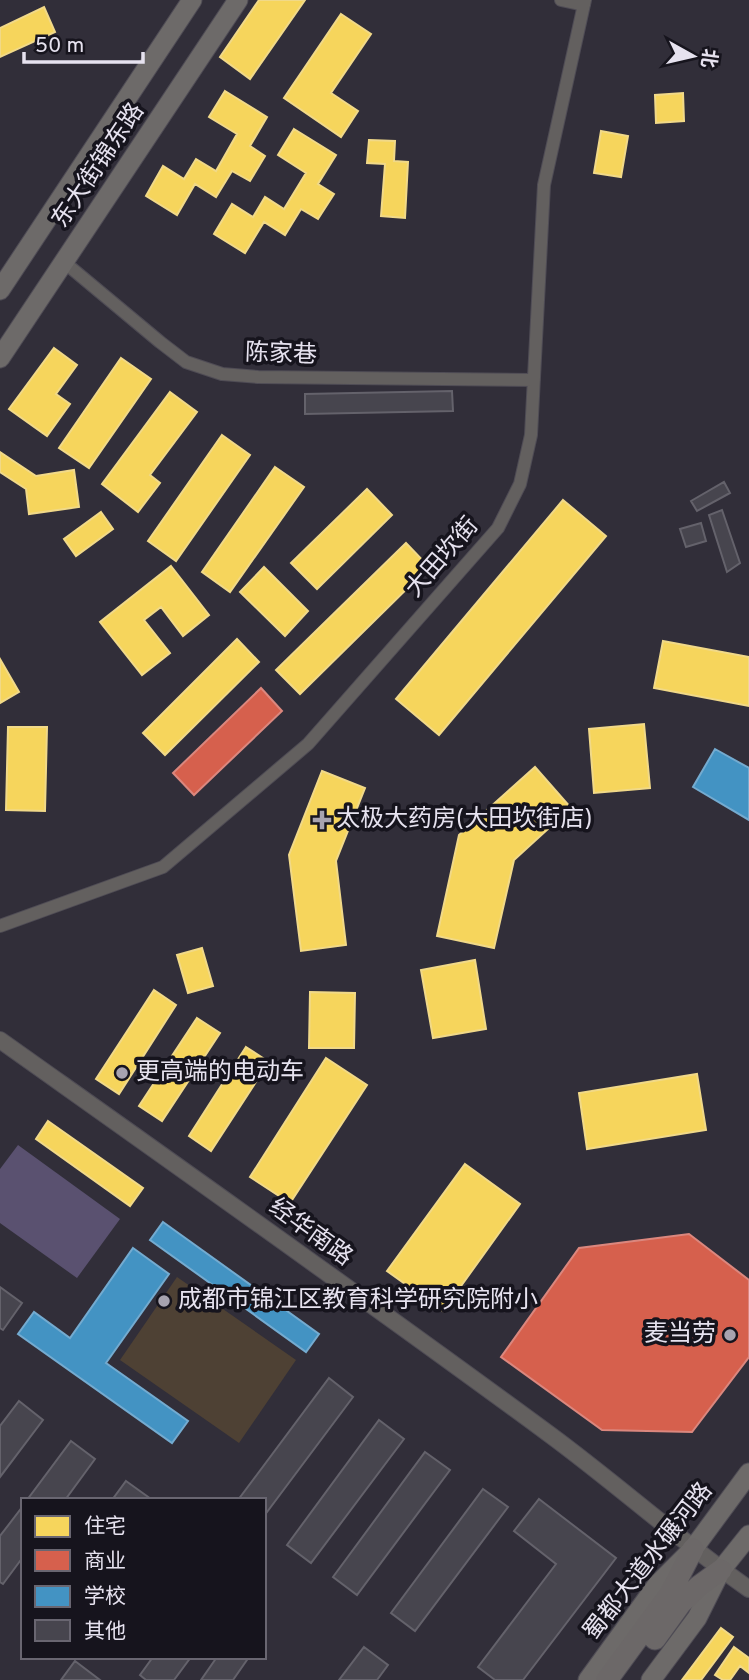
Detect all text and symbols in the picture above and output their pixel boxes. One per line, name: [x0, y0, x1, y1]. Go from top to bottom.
scale bar: [24, 21, 144, 65]
north arrow: [658, 21, 728, 91]
text: 50 m: [35, 33, 84, 60]
text: 北: [695, 47, 721, 69]
street label: 东大街锦东路: [46, 98, 152, 234]
street label: 陈家巷: [244, 339, 318, 371]
street label: 大田坎街: [400, 512, 486, 604]
place label: 太极大药房(大田坎街店): [336, 805, 592, 835]
marker: 太极大药房(大田坎街店): [314, 812, 330, 828]
place label: 更高端的电动车: [136, 1058, 304, 1088]
marker: 更高端的电动车: [114, 1065, 130, 1081]
street label: 经华南路: [262, 1193, 358, 1273]
place label: 成都市锦江区教育科学研究院附小: [178, 1286, 538, 1316]
marker: 成都市锦江区教育科学研究院附小: [156, 1293, 172, 1309]
place label: 麦当劳: [644, 1320, 716, 1350]
marker: 麦当劳: [722, 1327, 738, 1343]
street label: 蜀都大道水碾河路: [578, 1477, 720, 1647]
legend: [21, 1498, 266, 1659]
text: 住宅: [84, 1514, 126, 1541]
text: 商业: [84, 1549, 126, 1576]
text: 学校: [84, 1584, 126, 1611]
text: 其他: [84, 1619, 126, 1646]

